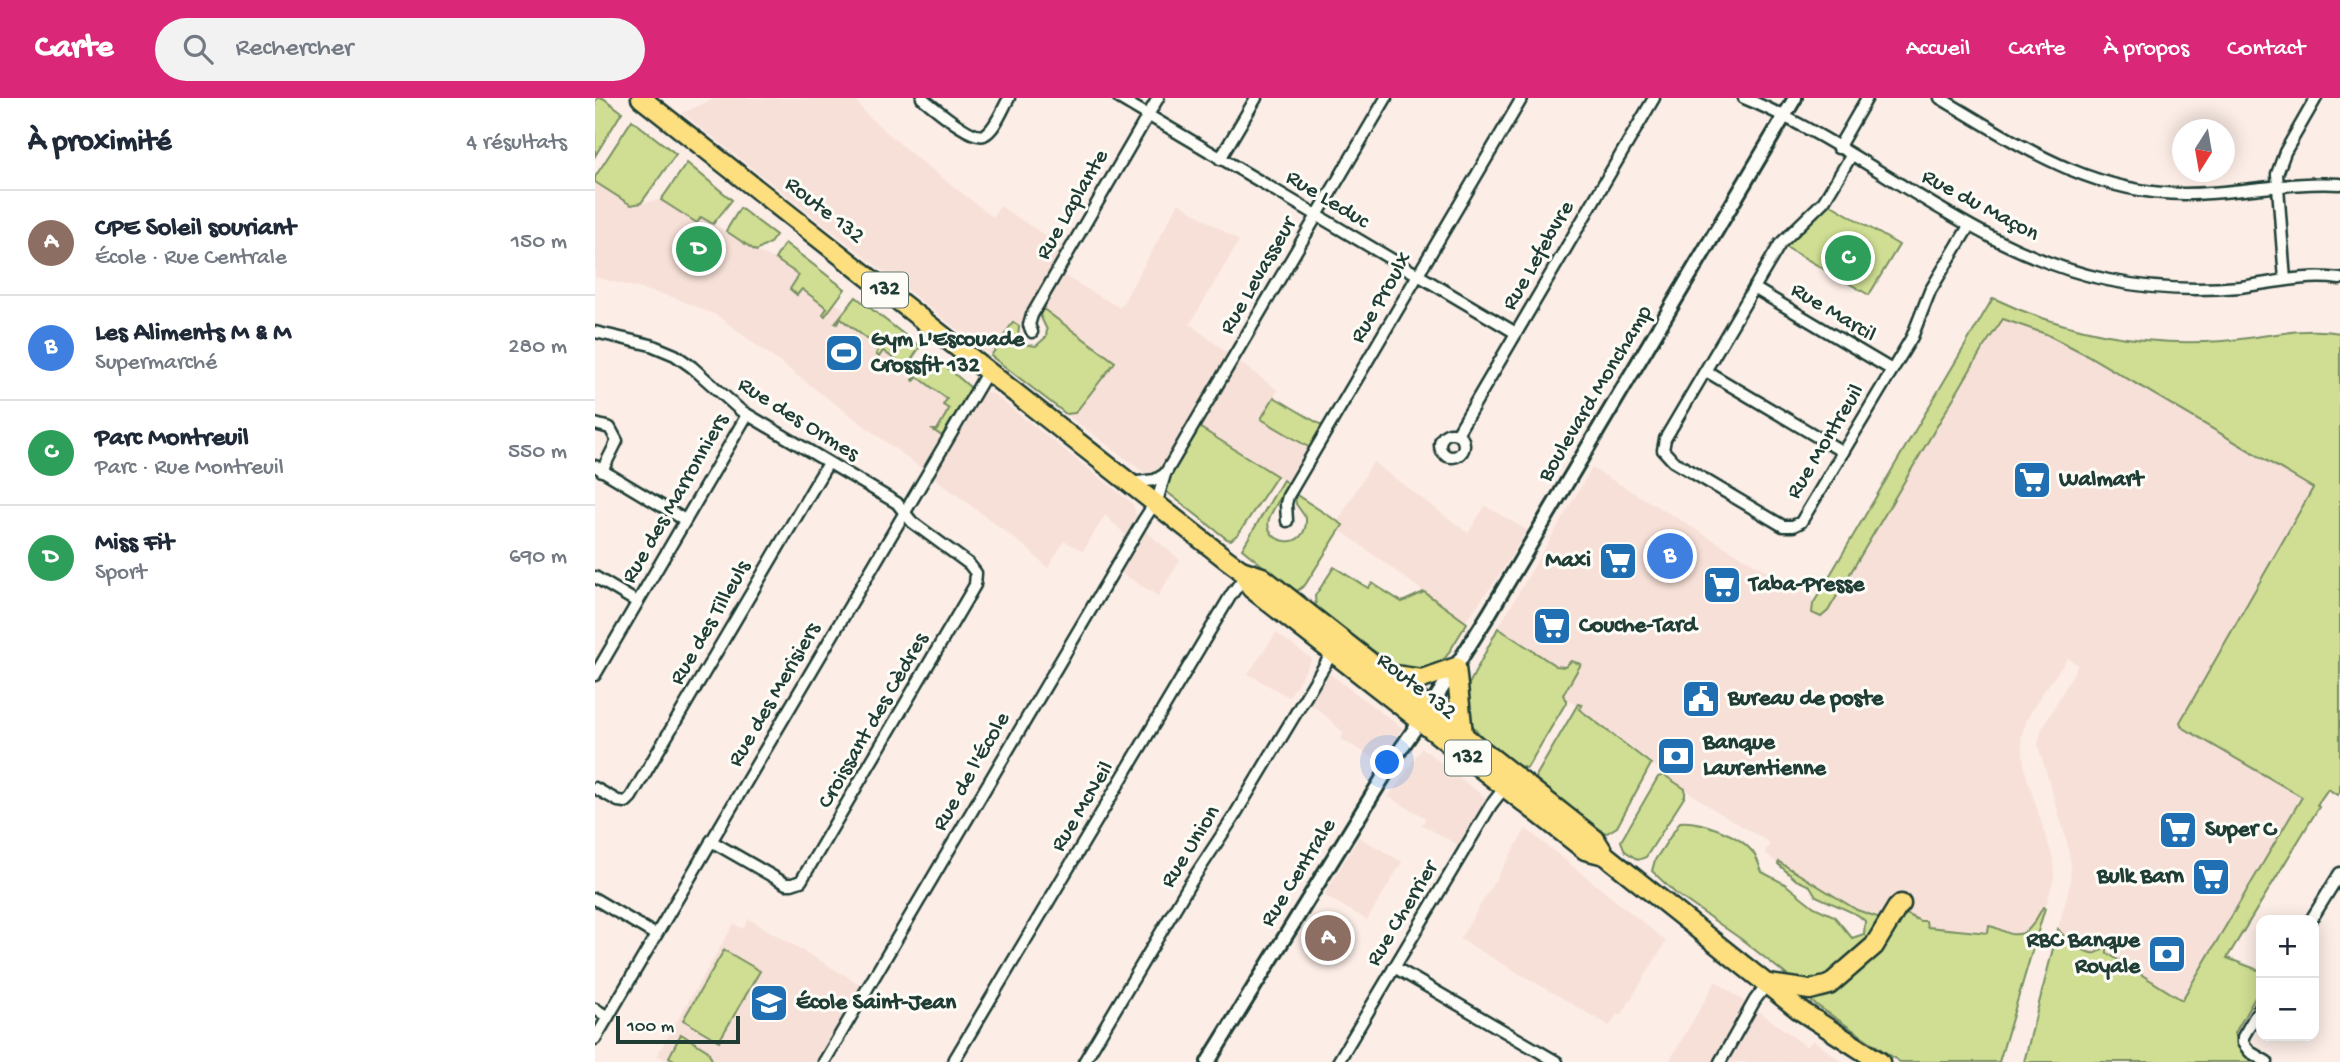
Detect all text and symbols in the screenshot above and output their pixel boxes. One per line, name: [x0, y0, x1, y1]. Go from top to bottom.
search box: [155, 18, 645, 81]
text: Carte: [35, 30, 113, 68]
icon: search: [179, 30, 217, 68]
text: Rechercher: [235, 34, 353, 65]
text: Accueil: [1906, 35, 1970, 64]
text: Carte: [2008, 35, 2065, 64]
text: À propos: [2103, 35, 2189, 64]
text: Contact: [2227, 35, 2305, 64]
north arrow: [2172, 119, 2235, 182]
text: À proximité: [28, 126, 172, 161]
text: 4 résultats: [466, 130, 567, 157]
street label: Rue Laplante: [1031, 144, 1116, 265]
street label: Rue du Maçon: [1917, 164, 2043, 248]
street label: Rue Leduc: [1280, 165, 1375, 236]
street label: Route 132: [779, 171, 869, 251]
street label: Rue Lefebvre: [1497, 196, 1582, 315]
street label: Rue Levasseur: [1215, 211, 1304, 340]
text: CPE Soleil souriant: [95, 214, 296, 245]
pin: D: [676, 223, 722, 275]
text: A: [44, 229, 58, 256]
text: 150 m: [511, 229, 567, 256]
pin: C: [1825, 232, 1871, 284]
text: École · Rue Centrale: [95, 245, 287, 272]
street label: Rue Proulx: [1345, 248, 1419, 348]
road number: 132: [862, 272, 908, 308]
street label: Rue Marcil: [1785, 277, 1881, 349]
street label: Boulevard Monchamp: [1532, 301, 1659, 488]
text: Les Aliments M & M: [95, 319, 291, 350]
place label: Gym L'Escouade Crossfit 132: [871, 327, 1025, 380]
sports icon: Gym L'Escouade Crossfit 132: [823, 332, 865, 374]
text: B: [45, 334, 57, 361]
text: 280 m: [508, 334, 567, 361]
text: Supermarché: [95, 350, 217, 377]
street label: Rue des Ormes: [732, 372, 864, 468]
street label: Rue Montreuil: [1781, 380, 1871, 504]
street label: Rue des Marronniers: [616, 409, 736, 589]
text: Parc Montreuil: [95, 424, 249, 455]
text: C: [45, 439, 57, 466]
text: 550 m: [508, 439, 567, 466]
text: Parc · Rue Montreuil: [95, 455, 284, 482]
supermarket icon: Walmart: [2011, 459, 2053, 501]
place label: Walmart: [2058, 467, 2146, 494]
text: Miss Fit: [95, 529, 174, 560]
pin: B: [1647, 530, 1693, 582]
supermarket icon: Maxi: [1597, 540, 1639, 582]
text: D: [44, 544, 59, 571]
text: 690 m: [509, 544, 567, 571]
place label: Maxi: [1545, 548, 1591, 575]
street label: Rue des Tilleuls: [664, 555, 758, 690]
text: Sport: [95, 560, 146, 587]
supermarket icon: Taba-Presse: [1701, 564, 1743, 606]
place label: Taba-Presse: [1747, 572, 1865, 599]
supermarket icon: Couche-Tard: [1531, 605, 1573, 647]
place label: Couche-Tard: [1579, 613, 1699, 640]
street label: Rue des Merisiers: [723, 618, 828, 772]
street label: Croissant des Cèdres: [813, 628, 936, 814]
street label: Route 132: [1371, 647, 1461, 727]
public building icon: Bureau de poste: [1680, 678, 1722, 720]
place label: Bureau de poste: [1727, 686, 1884, 713]
street label: Rue de l'École: [927, 707, 1017, 836]
place label: Banque Laurentienne: [1702, 730, 1827, 783]
bank icon: Banque Laurentienne: [1655, 735, 1697, 777]
road number: 132: [1445, 740, 1491, 776]
your location: [1370, 745, 1404, 779]
street label: Rue McNeil: [1045, 757, 1121, 857]
street label: Rue Union: [1155, 801, 1227, 893]
supermarket icon: Super C: [2157, 809, 2199, 851]
street label: Rue Centrale: [1255, 813, 1344, 932]
place label: Super C: [2205, 817, 2278, 844]
street label: Rue Cherrier: [1361, 855, 1446, 972]
supermarket icon: Bulk Barn: [2190, 856, 2232, 898]
place label: Bulk Barn: [2096, 864, 2185, 891]
pin: A: [1305, 912, 1351, 964]
map controls: [2256, 915, 2319, 1041]
button: +: [2256, 915, 2319, 978]
place label: RBC Banque Royale: [2025, 928, 2141, 981]
bank icon: RBC Banque Royale: [2146, 933, 2188, 975]
button: −: [2256, 978, 2319, 1041]
school or university icon: École Saint-Jean: [748, 982, 790, 1024]
place label: École Saint-Jean: [796, 990, 957, 1017]
scale bar: [616, 1013, 740, 1045]
text: 100 m: [627, 1016, 674, 1039]

